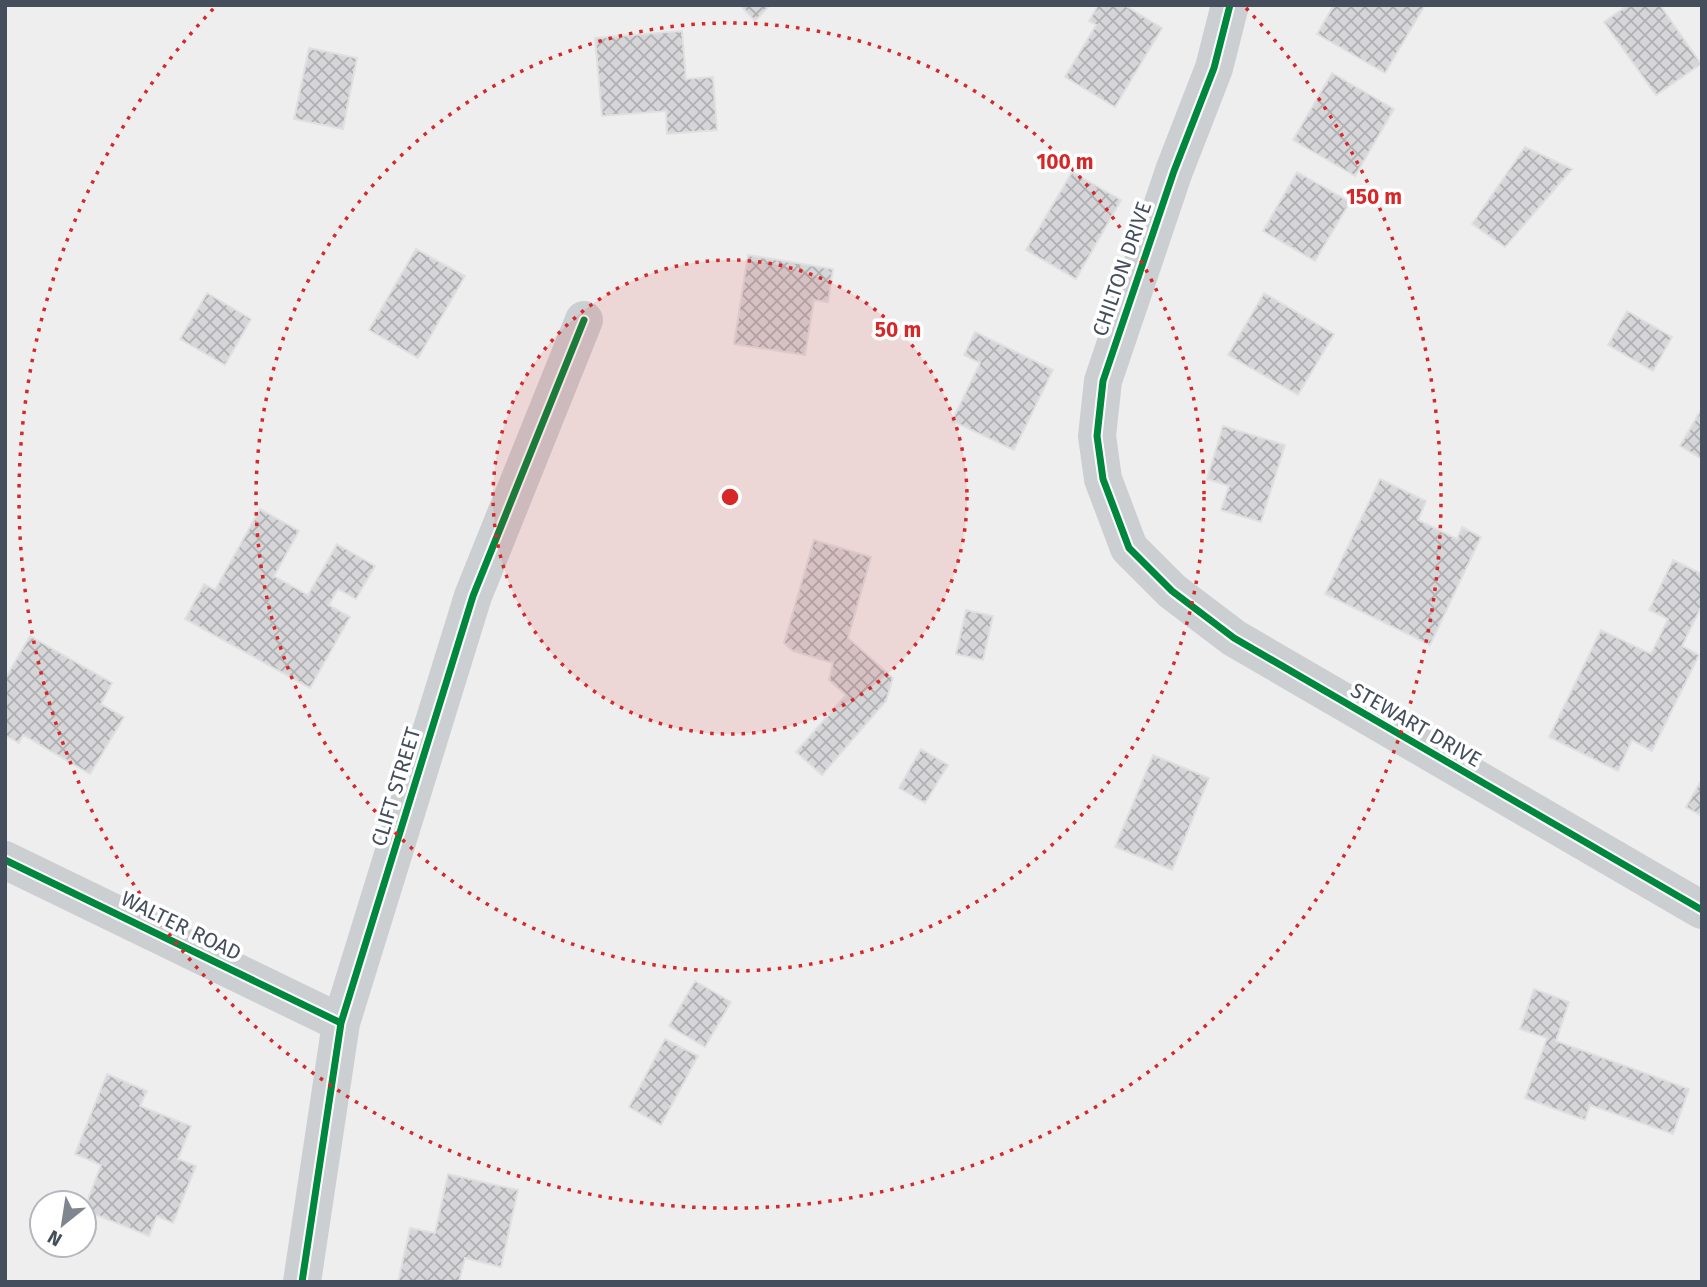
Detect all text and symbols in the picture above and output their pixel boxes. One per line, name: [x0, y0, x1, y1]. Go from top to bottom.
text: 100 m: [1036, 149, 1094, 175]
text: 150 m: [1346, 184, 1402, 210]
street label: CHILTON DRIVE: [1087, 198, 1157, 340]
text: 50 m: [875, 317, 921, 343]
centre of rings: [718, 485, 742, 509]
street label: STEWART DRIVE: [1346, 677, 1486, 773]
street label: CLIFT STREET: [366, 724, 426, 850]
street label: WALTER ROAD: [116, 886, 246, 966]
north arrow: [28, 1189, 98, 1259]
text: N: [44, 1225, 66, 1251]

